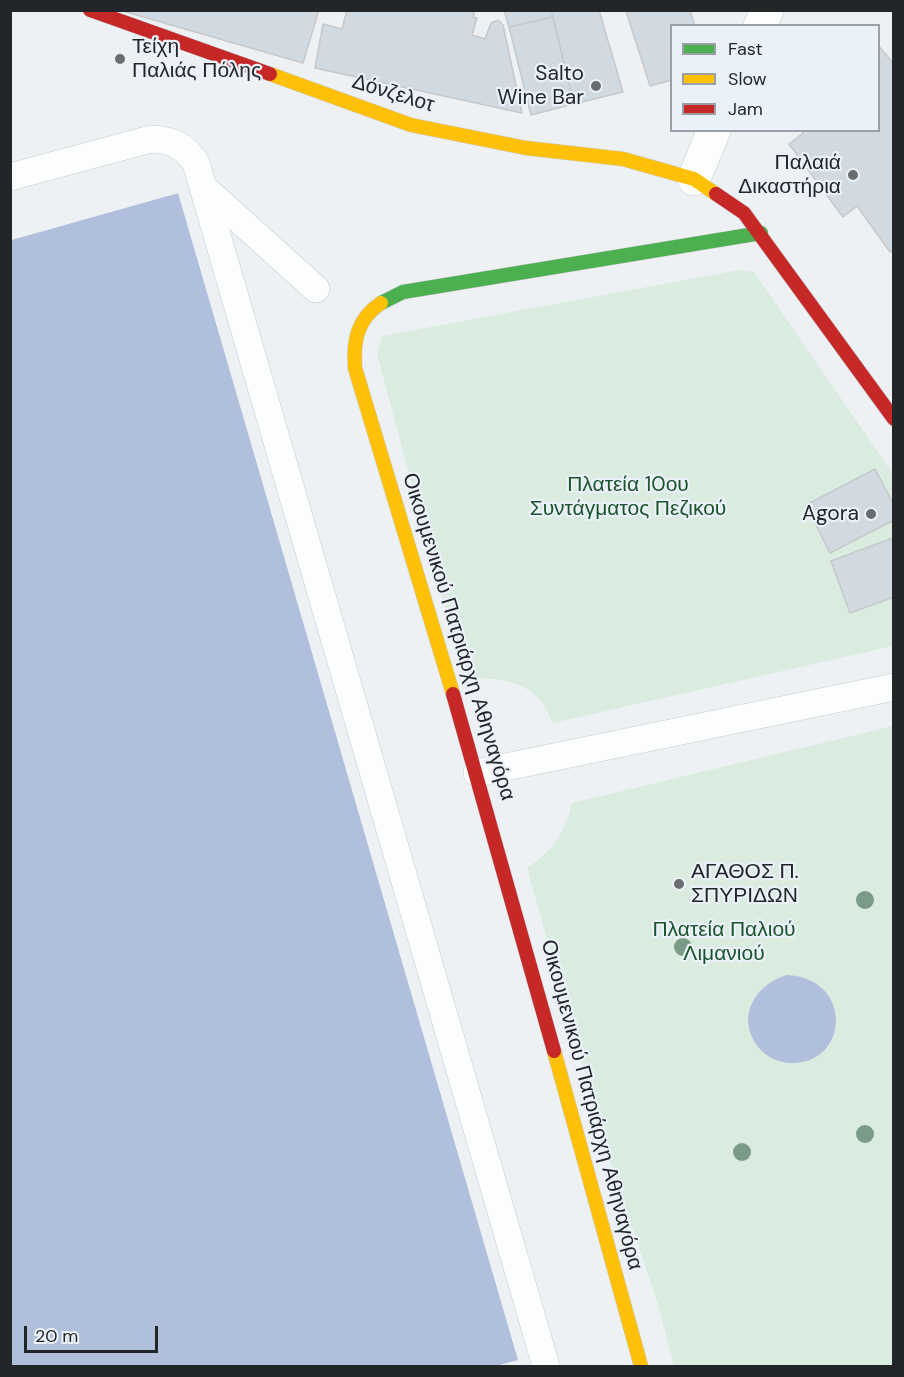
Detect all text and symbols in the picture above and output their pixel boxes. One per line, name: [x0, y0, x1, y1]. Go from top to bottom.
legend: [670, 24, 880, 132]
place label: Τείχη Παλιάς Πόλης: [132, 34, 261, 84]
text: Fast: [728, 37, 763, 61]
marker: Τείχη Παλιάς Πόλης: [113, 52, 127, 66]
place label: Salto Wine Bar: [497, 61, 584, 111]
text: Slow: [728, 67, 767, 91]
street label: Δόνζελοτ: [349, 70, 437, 118]
marker: Salto Wine Bar: [589, 79, 603, 93]
text: Jam: [728, 97, 763, 121]
place label: Παλαιά Δικαστήρια: [738, 150, 841, 200]
marker: Παλαιά Δικαστήρια: [846, 168, 860, 182]
street label: Οικουμενικού Πατριάρχη Αθηναγόρα: [396, 470, 520, 804]
park label: Πλατεία 10ου Συντάγματος Πεζικού: [530, 472, 726, 522]
place label: Agora: [802, 501, 859, 527]
marker: Agora: [864, 507, 878, 521]
place label: ΑΓΑΘΟΣ Π. ΣΠΥΡΙΔΩΝ: [691, 859, 799, 909]
marker: ΑΓΑΘΟΣ Π. ΣΠΥΡΙΔΩΝ: [672, 877, 686, 891]
park label: Πλατεία Παλιού Λιμανιού: [652, 917, 796, 967]
street label: Οικουμενικού Πατριάρχη Αθηναγόρα: [535, 937, 647, 1273]
scale bar: [27, 1314, 160, 1352]
text: 20 m: [35, 1324, 78, 1348]

